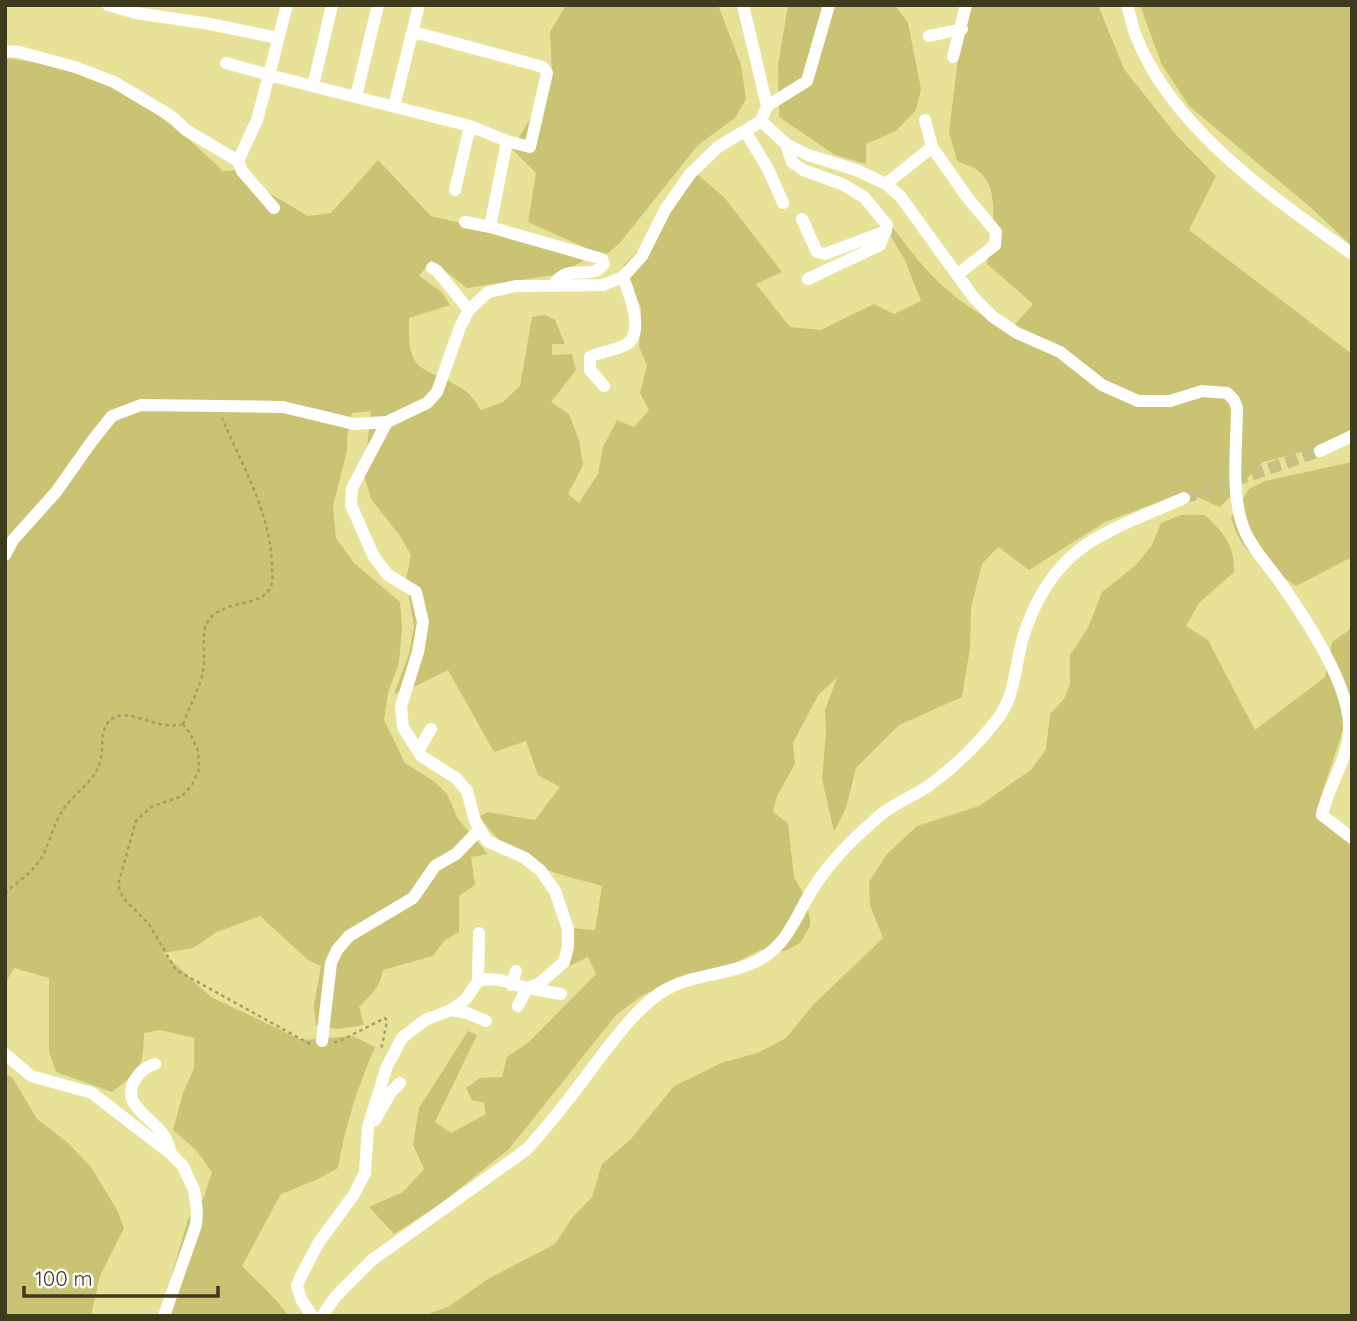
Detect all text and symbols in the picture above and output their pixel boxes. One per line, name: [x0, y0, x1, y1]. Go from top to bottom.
scale bar: [24, 1254, 219, 1298]
text: 100 m: [35, 1265, 93, 1291]

